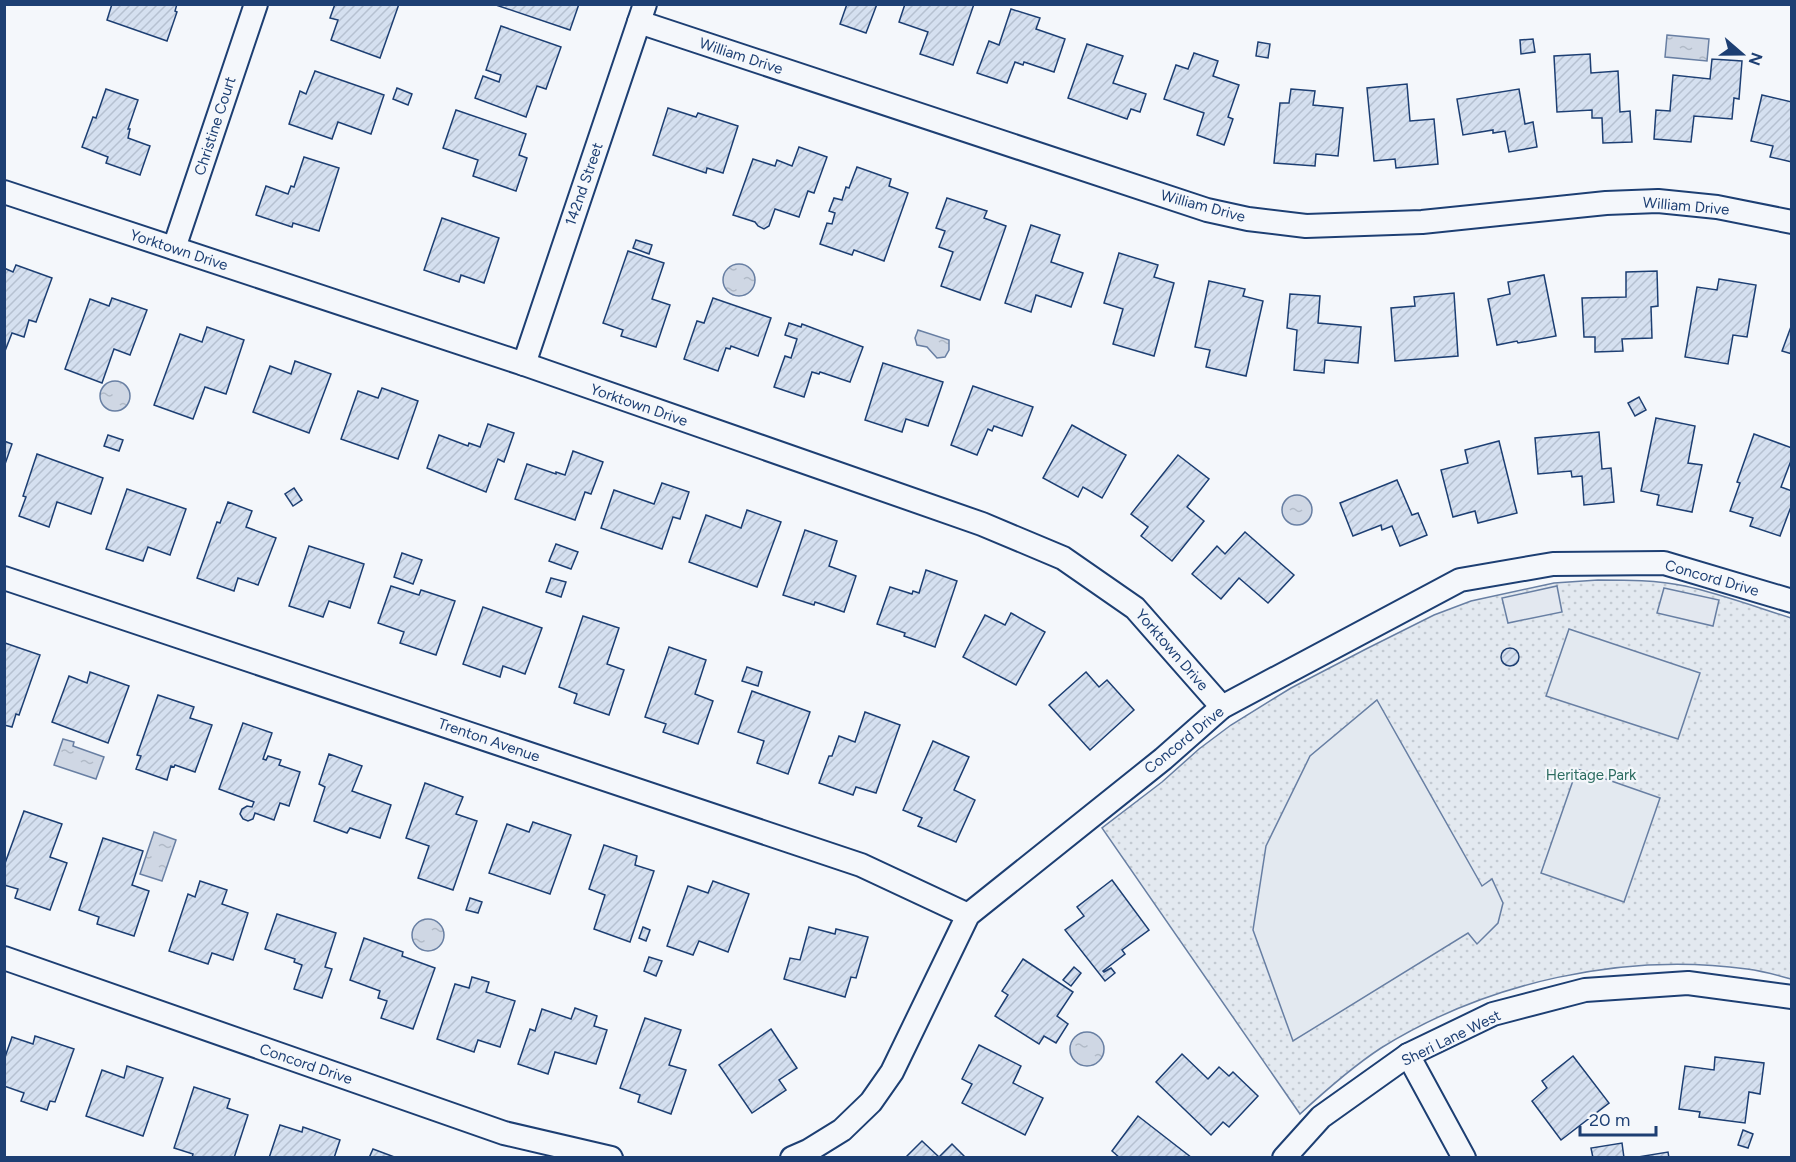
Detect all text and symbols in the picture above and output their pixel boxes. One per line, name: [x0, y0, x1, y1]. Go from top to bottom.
north arrow: [1712, 24, 1772, 84]
street label: William Drive: [697, 34, 785, 78]
text: N: [1745, 50, 1767, 68]
street label: Christine Court: [191, 74, 240, 178]
street label: 142nd Street: [561, 140, 607, 228]
street label: William Drive: [1159, 186, 1247, 226]
street label: William Drive: [1642, 193, 1730, 219]
street label: Yorktown Drive: [128, 226, 230, 274]
street label: Yorktown Drive: [588, 380, 690, 430]
street label: Concord Drive: [1663, 556, 1761, 600]
street label: Yorktown Drive: [1132, 606, 1212, 694]
street label: Concord Drive: [1141, 702, 1227, 778]
street label: Trenton Avenue: [436, 714, 542, 766]
park label: Heritage Park: [1546, 766, 1637, 784]
street label: Sheri Lane West: [1398, 1006, 1504, 1070]
street label: Concord Drive: [257, 1040, 355, 1088]
scale bar: [1580, 1099, 1656, 1137]
text: 20 m: [1589, 1109, 1630, 1131]

